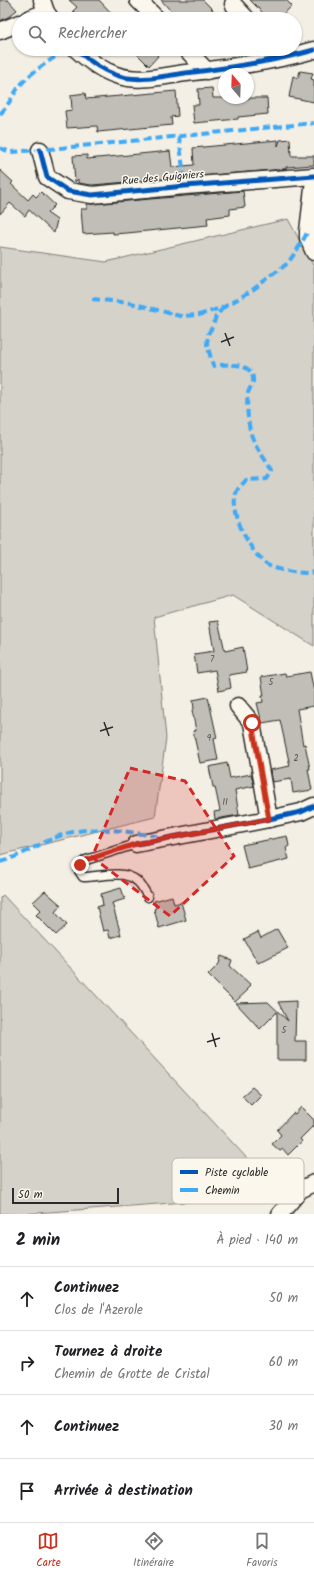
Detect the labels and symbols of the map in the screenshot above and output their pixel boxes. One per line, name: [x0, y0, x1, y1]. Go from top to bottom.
north arrow: [218, 68, 254, 104]
street label: Rue des Guigniers: [121, 165, 205, 191]
house number: 7: [210, 652, 215, 667]
house number: 5: [269, 675, 275, 690]
route start: [243, 714, 261, 732]
house number: 9: [207, 731, 212, 746]
house number: 2: [293, 751, 299, 766]
house number: 11: [222, 795, 228, 810]
route end: [71, 856, 89, 874]
house number: 5: [282, 1023, 288, 1038]
legend: [172, 1158, 304, 1204]
text: Piste cyclable: [205, 1164, 268, 1182]
text: Chemin: [205, 1182, 240, 1200]
scale bar: [12, 1186, 119, 1205]

